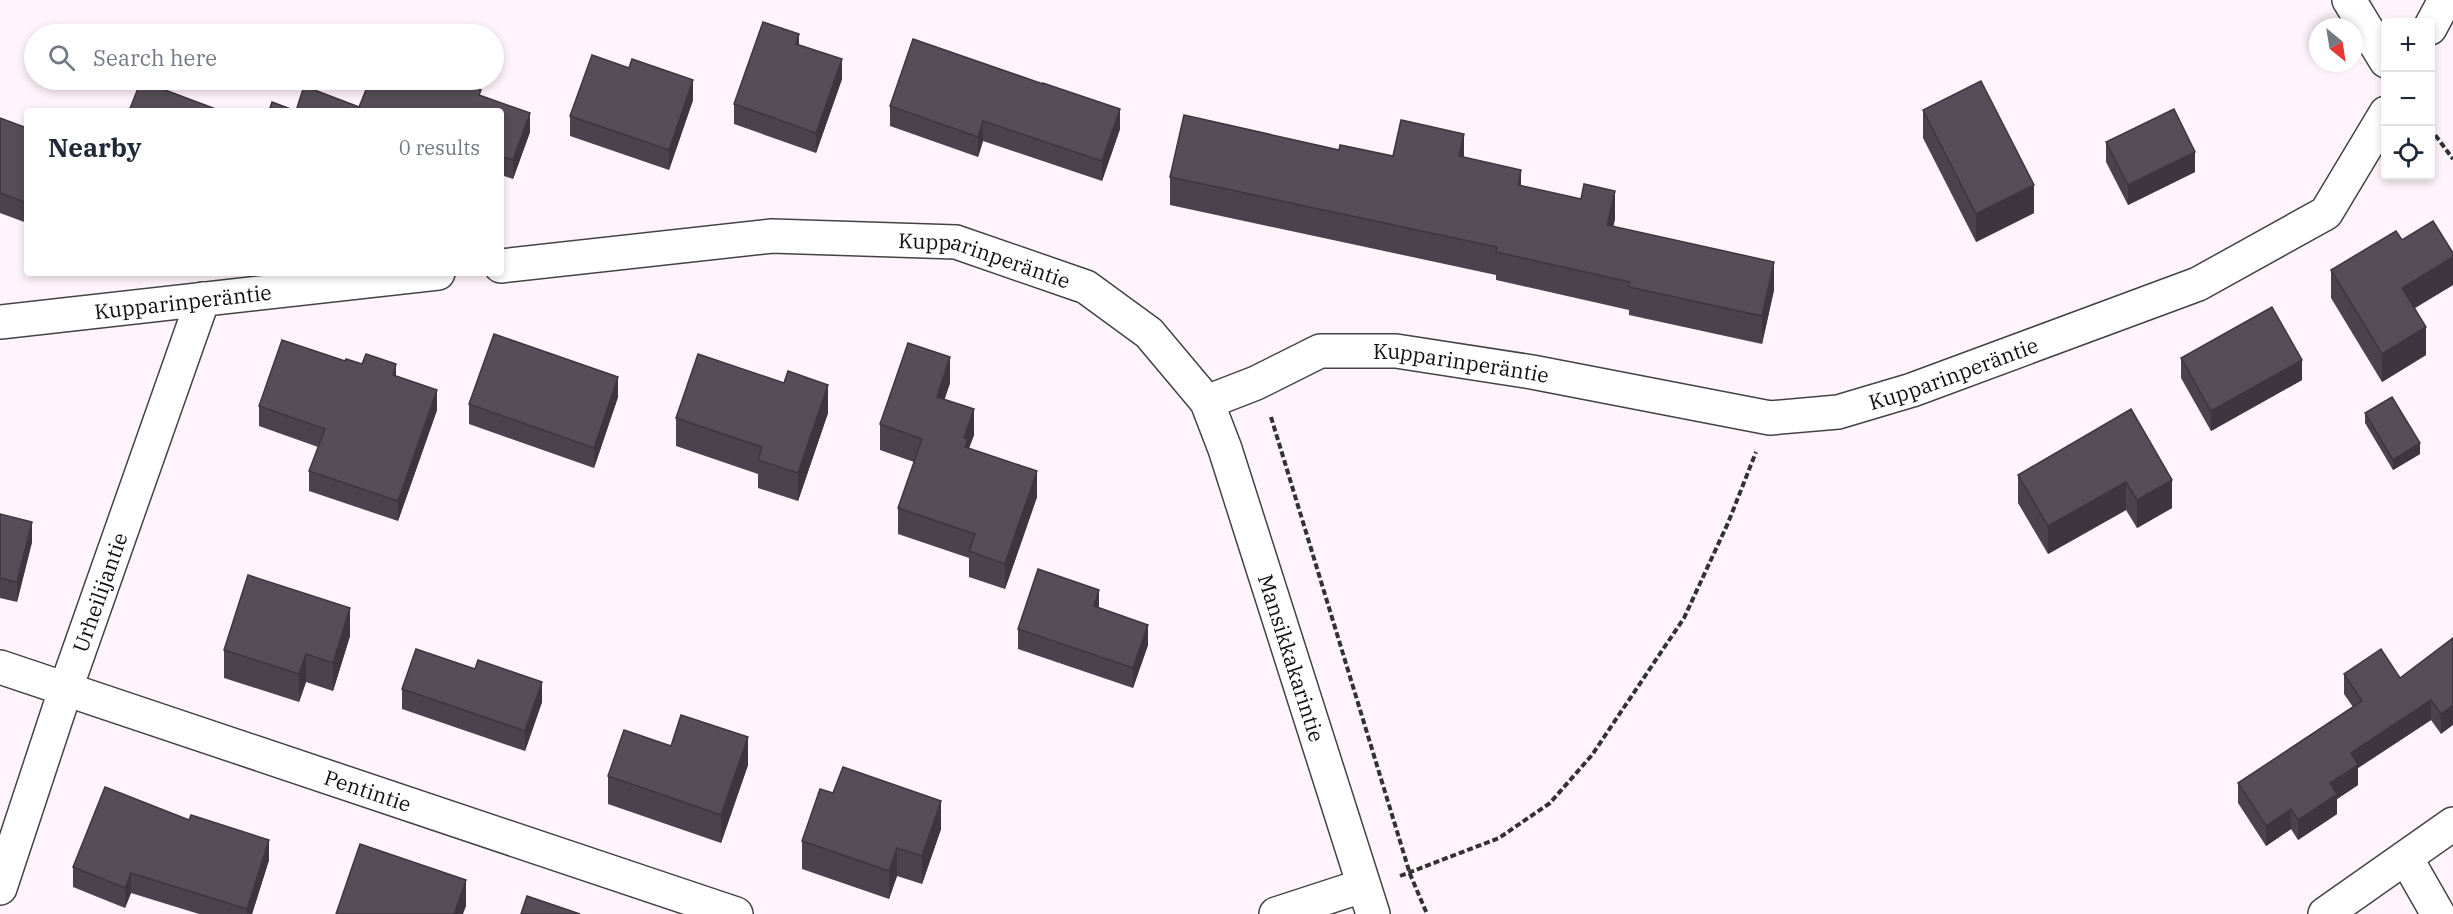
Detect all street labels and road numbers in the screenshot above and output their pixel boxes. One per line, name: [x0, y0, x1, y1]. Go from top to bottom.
street label: Kupparinperäntie: [898, 226, 1074, 295]
street label: Kupparinperäntie: [93, 278, 273, 325]
street label: Kupparinperäntie: [1865, 331, 2042, 416]
street label: Kupparinperäntie: [1373, 337, 1552, 389]
street label: Urheilijantie: [66, 529, 134, 656]
street label: Mansikkakarintie: [1252, 571, 1331, 745]
street label: Pentintie: [321, 763, 415, 818]

